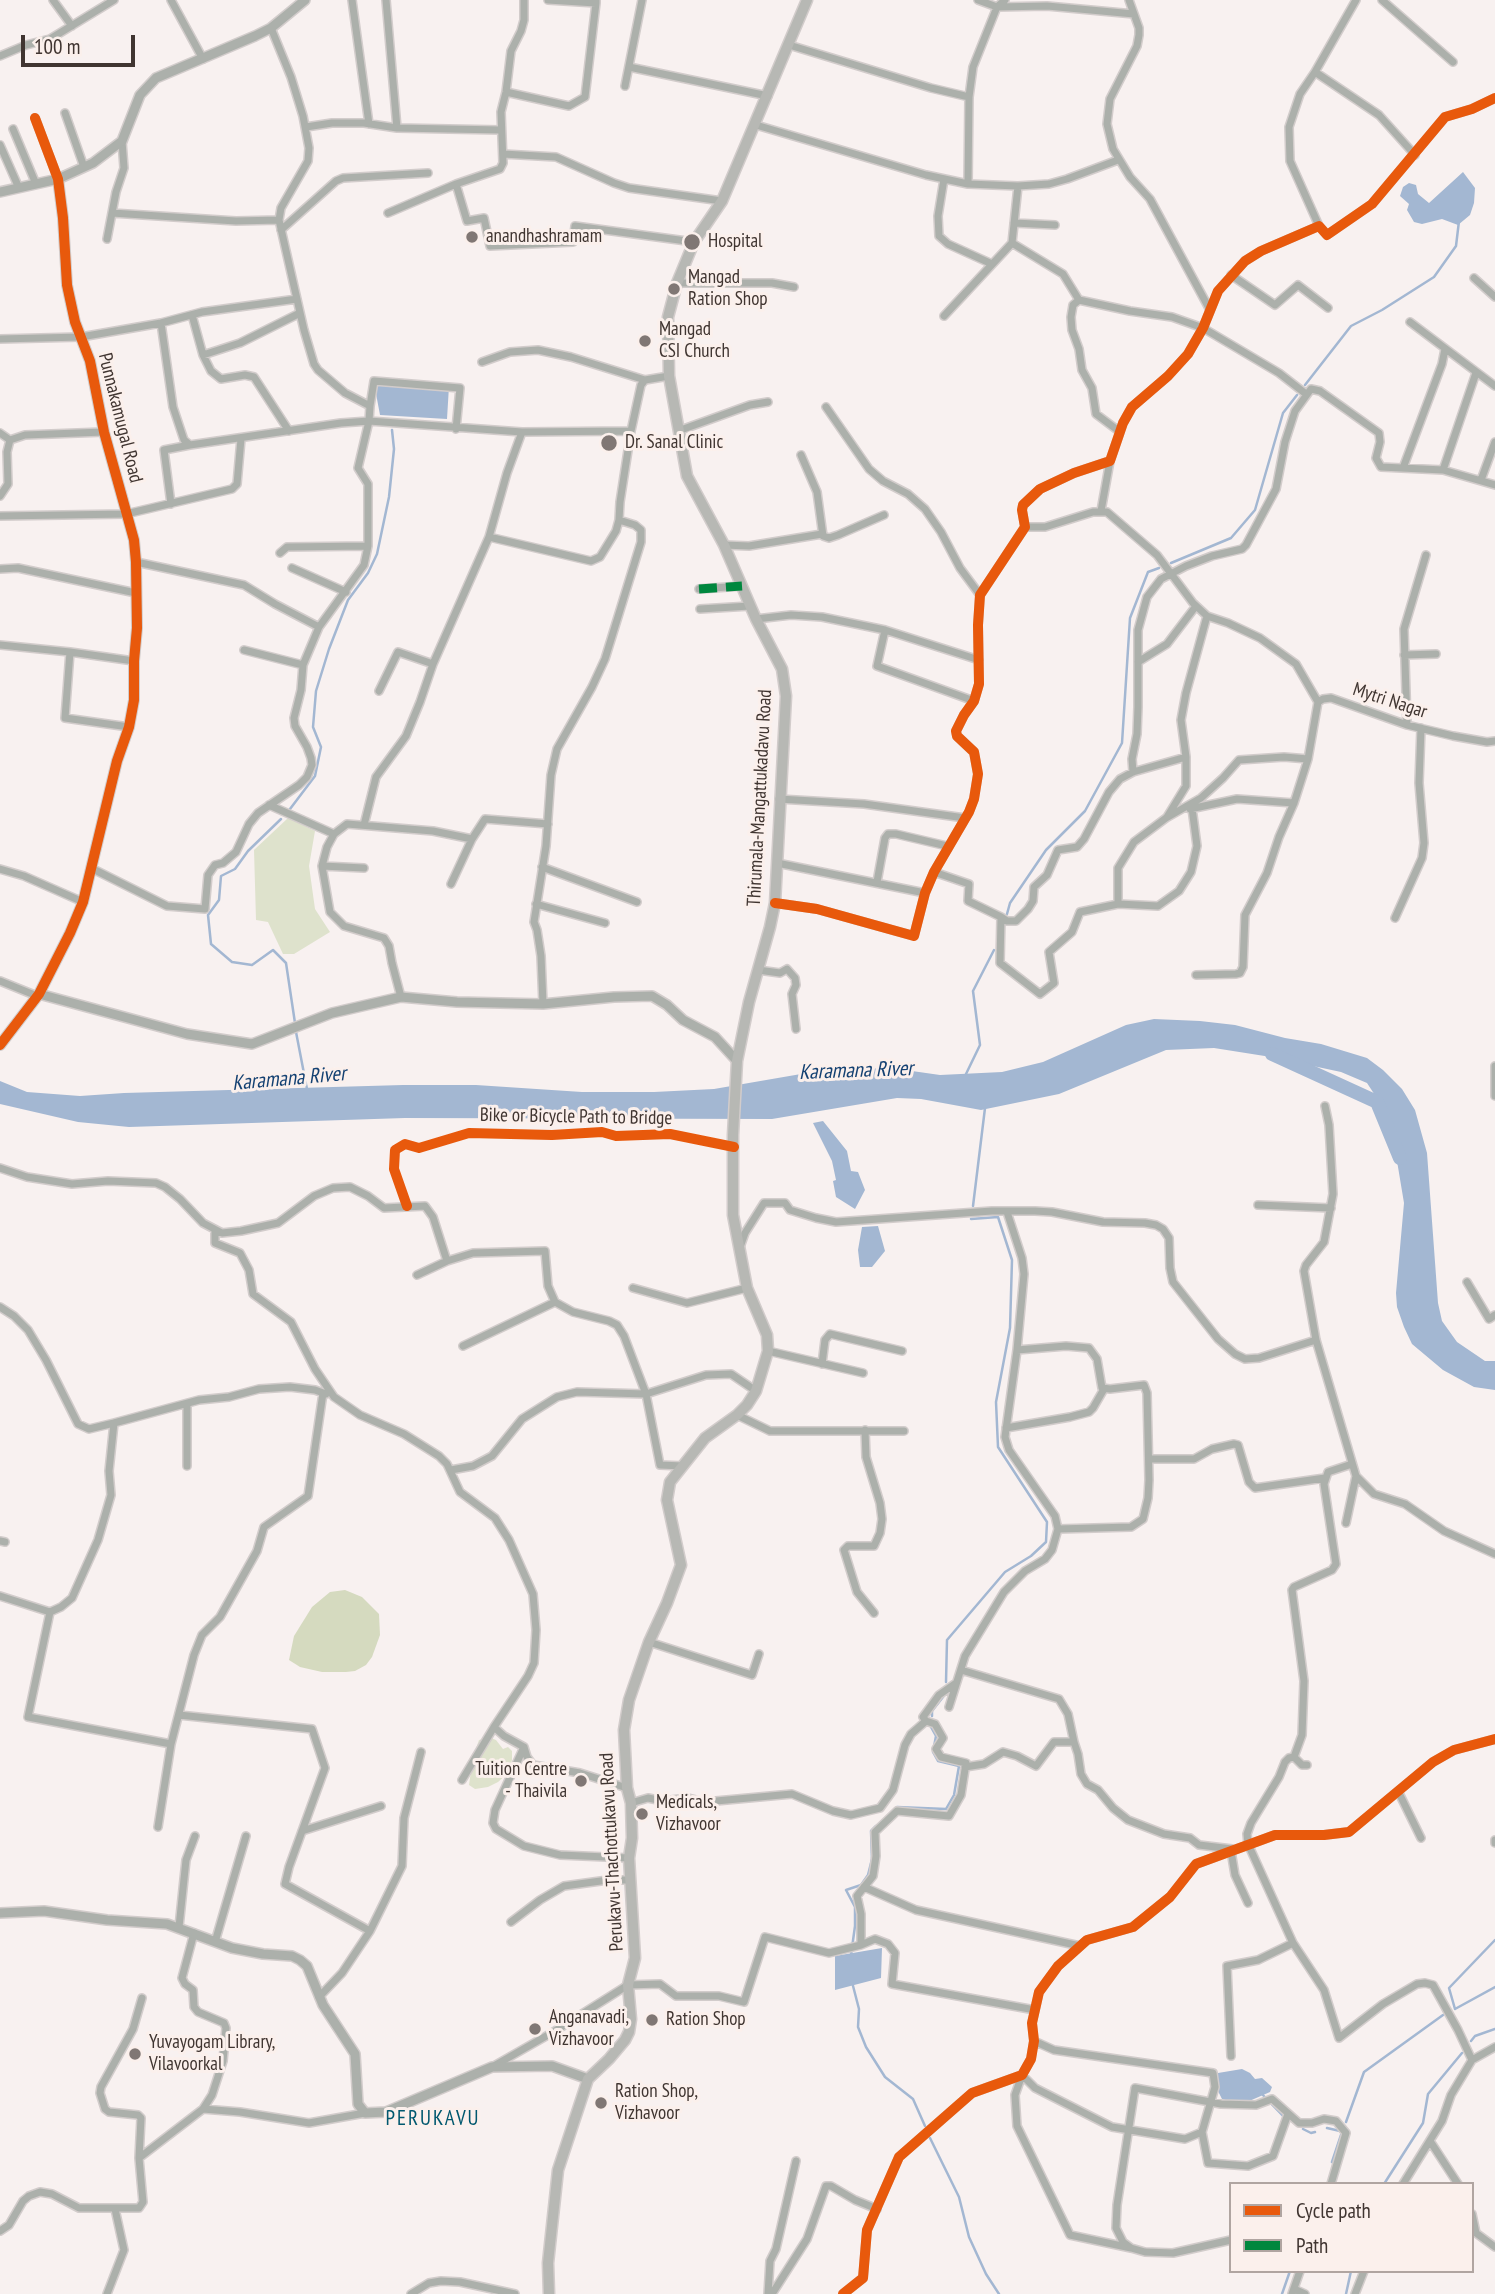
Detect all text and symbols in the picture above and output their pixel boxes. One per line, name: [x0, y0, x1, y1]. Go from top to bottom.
scale bar: [24, 21, 138, 65]
text: 100 m: [34, 33, 80, 60]
place label: anandhashramam: [486, 226, 602, 248]
marker: anandhashramam: [464, 229, 480, 245]
place label: Hospital: [708, 231, 762, 253]
marker: Hospital: [682, 232, 702, 252]
place label: Mangad Ration Shop: [688, 267, 768, 311]
marker: Mangad Ration Shop: [666, 281, 682, 297]
place label: Mangad CSI Church: [659, 319, 730, 363]
marker: Mangad CSI Church: [637, 333, 653, 349]
street label: Punnakamugal Road: [93, 351, 147, 485]
place label: Dr. Sanal Clinic: [625, 432, 723, 454]
marker: Dr. Sanal Clinic: [599, 433, 619, 453]
street label: Mytri Nagar: [1350, 678, 1430, 724]
street label: Thirumala-Mangattukadavu Road: [743, 689, 777, 907]
water label: Karamana River: [799, 1056, 913, 1086]
water label: Karamana River: [231, 1061, 347, 1097]
street label: Bike or Bicycle Path to Bridge: [480, 1104, 672, 1130]
street label: Perukavu-Thachottukavu Road: [595, 1752, 629, 1952]
place label: Tuition Centre - Thaivila: [475, 1759, 567, 1803]
marker: Tuition Centre - Thaivila: [573, 1773, 589, 1789]
place label: Medicals, Vizhavoor: [656, 1792, 721, 1836]
marker: Medicals, Vizhavoor: [634, 1806, 650, 1822]
place label: Anganavadi, Vizhavoor: [549, 2007, 629, 2051]
place label: Ration Shop: [666, 2009, 746, 2031]
marker: Ration Shop: [644, 2012, 660, 2028]
marker: Anganavadi, Vizhavoor: [527, 2021, 543, 2037]
place label: Yuvayogam Library, Vilavoorkal: [149, 2032, 275, 2076]
marker: Yuvayogam Library, Vilavoorkal: [127, 2046, 143, 2062]
place label: Ration Shop, Vizhavoor: [615, 2081, 698, 2125]
marker: Ration Shop, Vizhavoor: [593, 2095, 609, 2111]
district label: PERUKAVU: [386, 2106, 480, 2132]
legend: [1229, 2182, 1474, 2273]
text: Cycle path: [1296, 2197, 1371, 2224]
text: Path: [1296, 2232, 1328, 2259]

